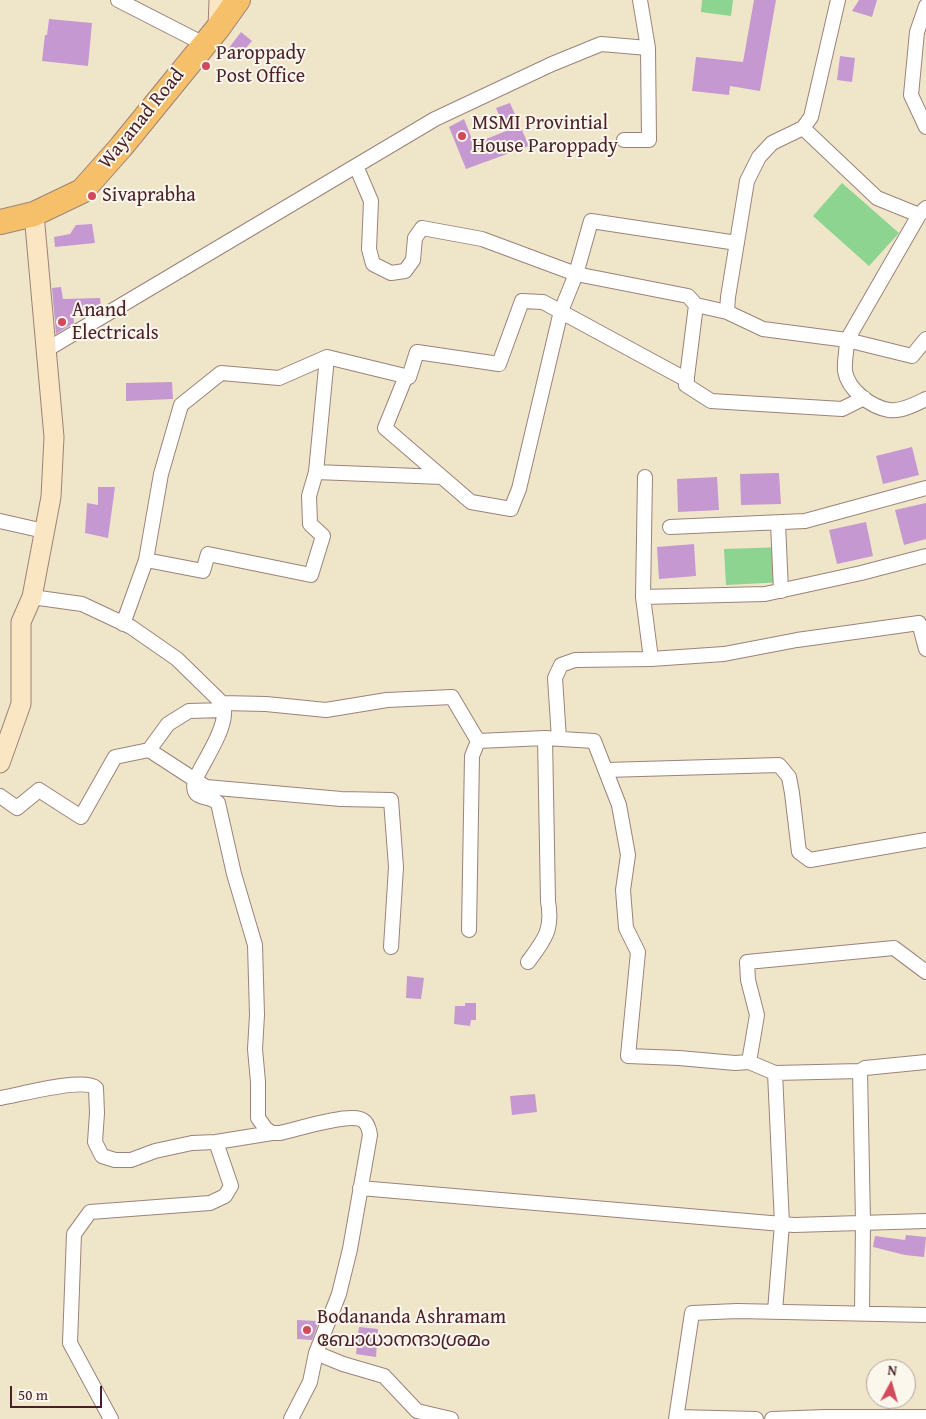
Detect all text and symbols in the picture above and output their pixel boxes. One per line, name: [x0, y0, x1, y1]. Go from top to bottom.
place label: Paroppady Post Office: [216, 42, 306, 89]
marker: Paroppady Post Office: [200, 60, 212, 72]
street label: Wayanad Road: [94, 64, 190, 174]
place label: MSMI Provintial House Paroppady: [472, 112, 618, 159]
marker: MSMI Provintial House Paroppady: [456, 130, 468, 142]
place label: Sivaprabha: [102, 184, 196, 208]
marker: Sivaprabha: [86, 190, 98, 202]
place label: Anand Electricals: [72, 299, 159, 346]
marker: Anand Electricals: [56, 316, 68, 328]
place label: Bodananda Ashramam ബോധാനന്ദാശ്രമം: [317, 1306, 506, 1353]
marker: Bodananda Ashramam ബോധാനന്ദാശ്രമം: [301, 1324, 313, 1336]
north arrow: [866, 1359, 916, 1409]
text: N: [887, 1360, 898, 1381]
scale bar: [12, 1376, 105, 1408]
text: 50 m: [18, 1384, 48, 1405]

